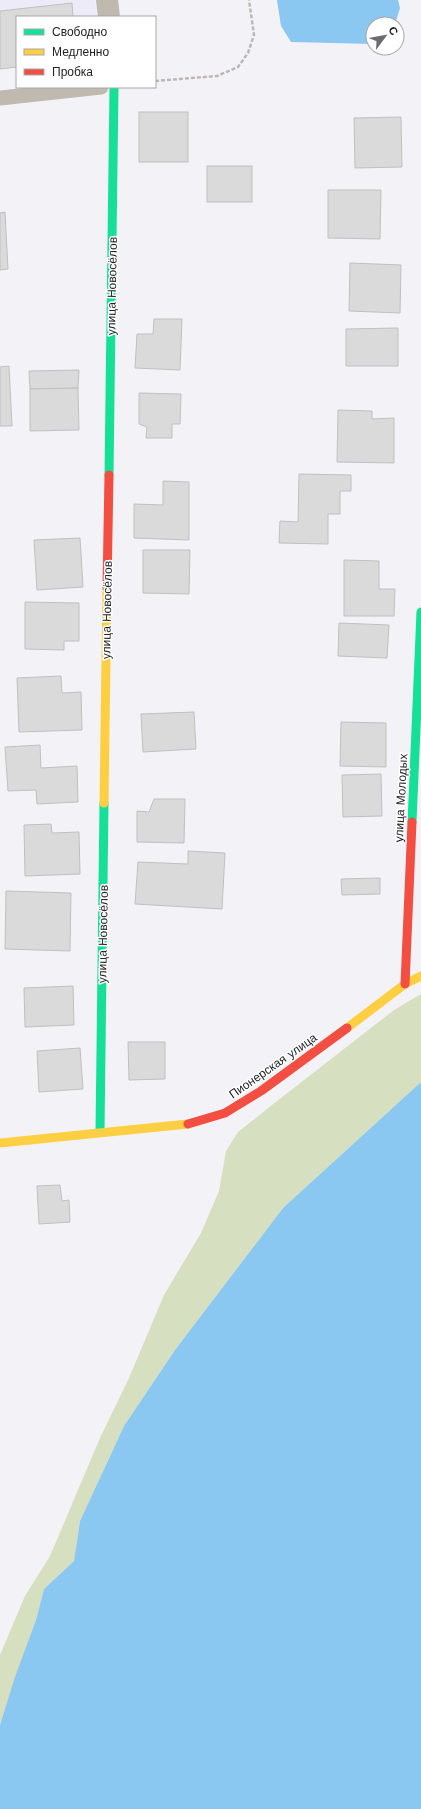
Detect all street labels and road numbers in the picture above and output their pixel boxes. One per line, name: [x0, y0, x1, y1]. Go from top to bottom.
street label: улица Новосёлов: [104, 237, 120, 335]
street label: улица Новосёлов: [99, 561, 115, 659]
street label: улица Молодых: [392, 753, 410, 843]
street label: улица Новосёлов: [95, 885, 111, 983]
street label: Пионерская улица: [226, 1030, 320, 1101]

